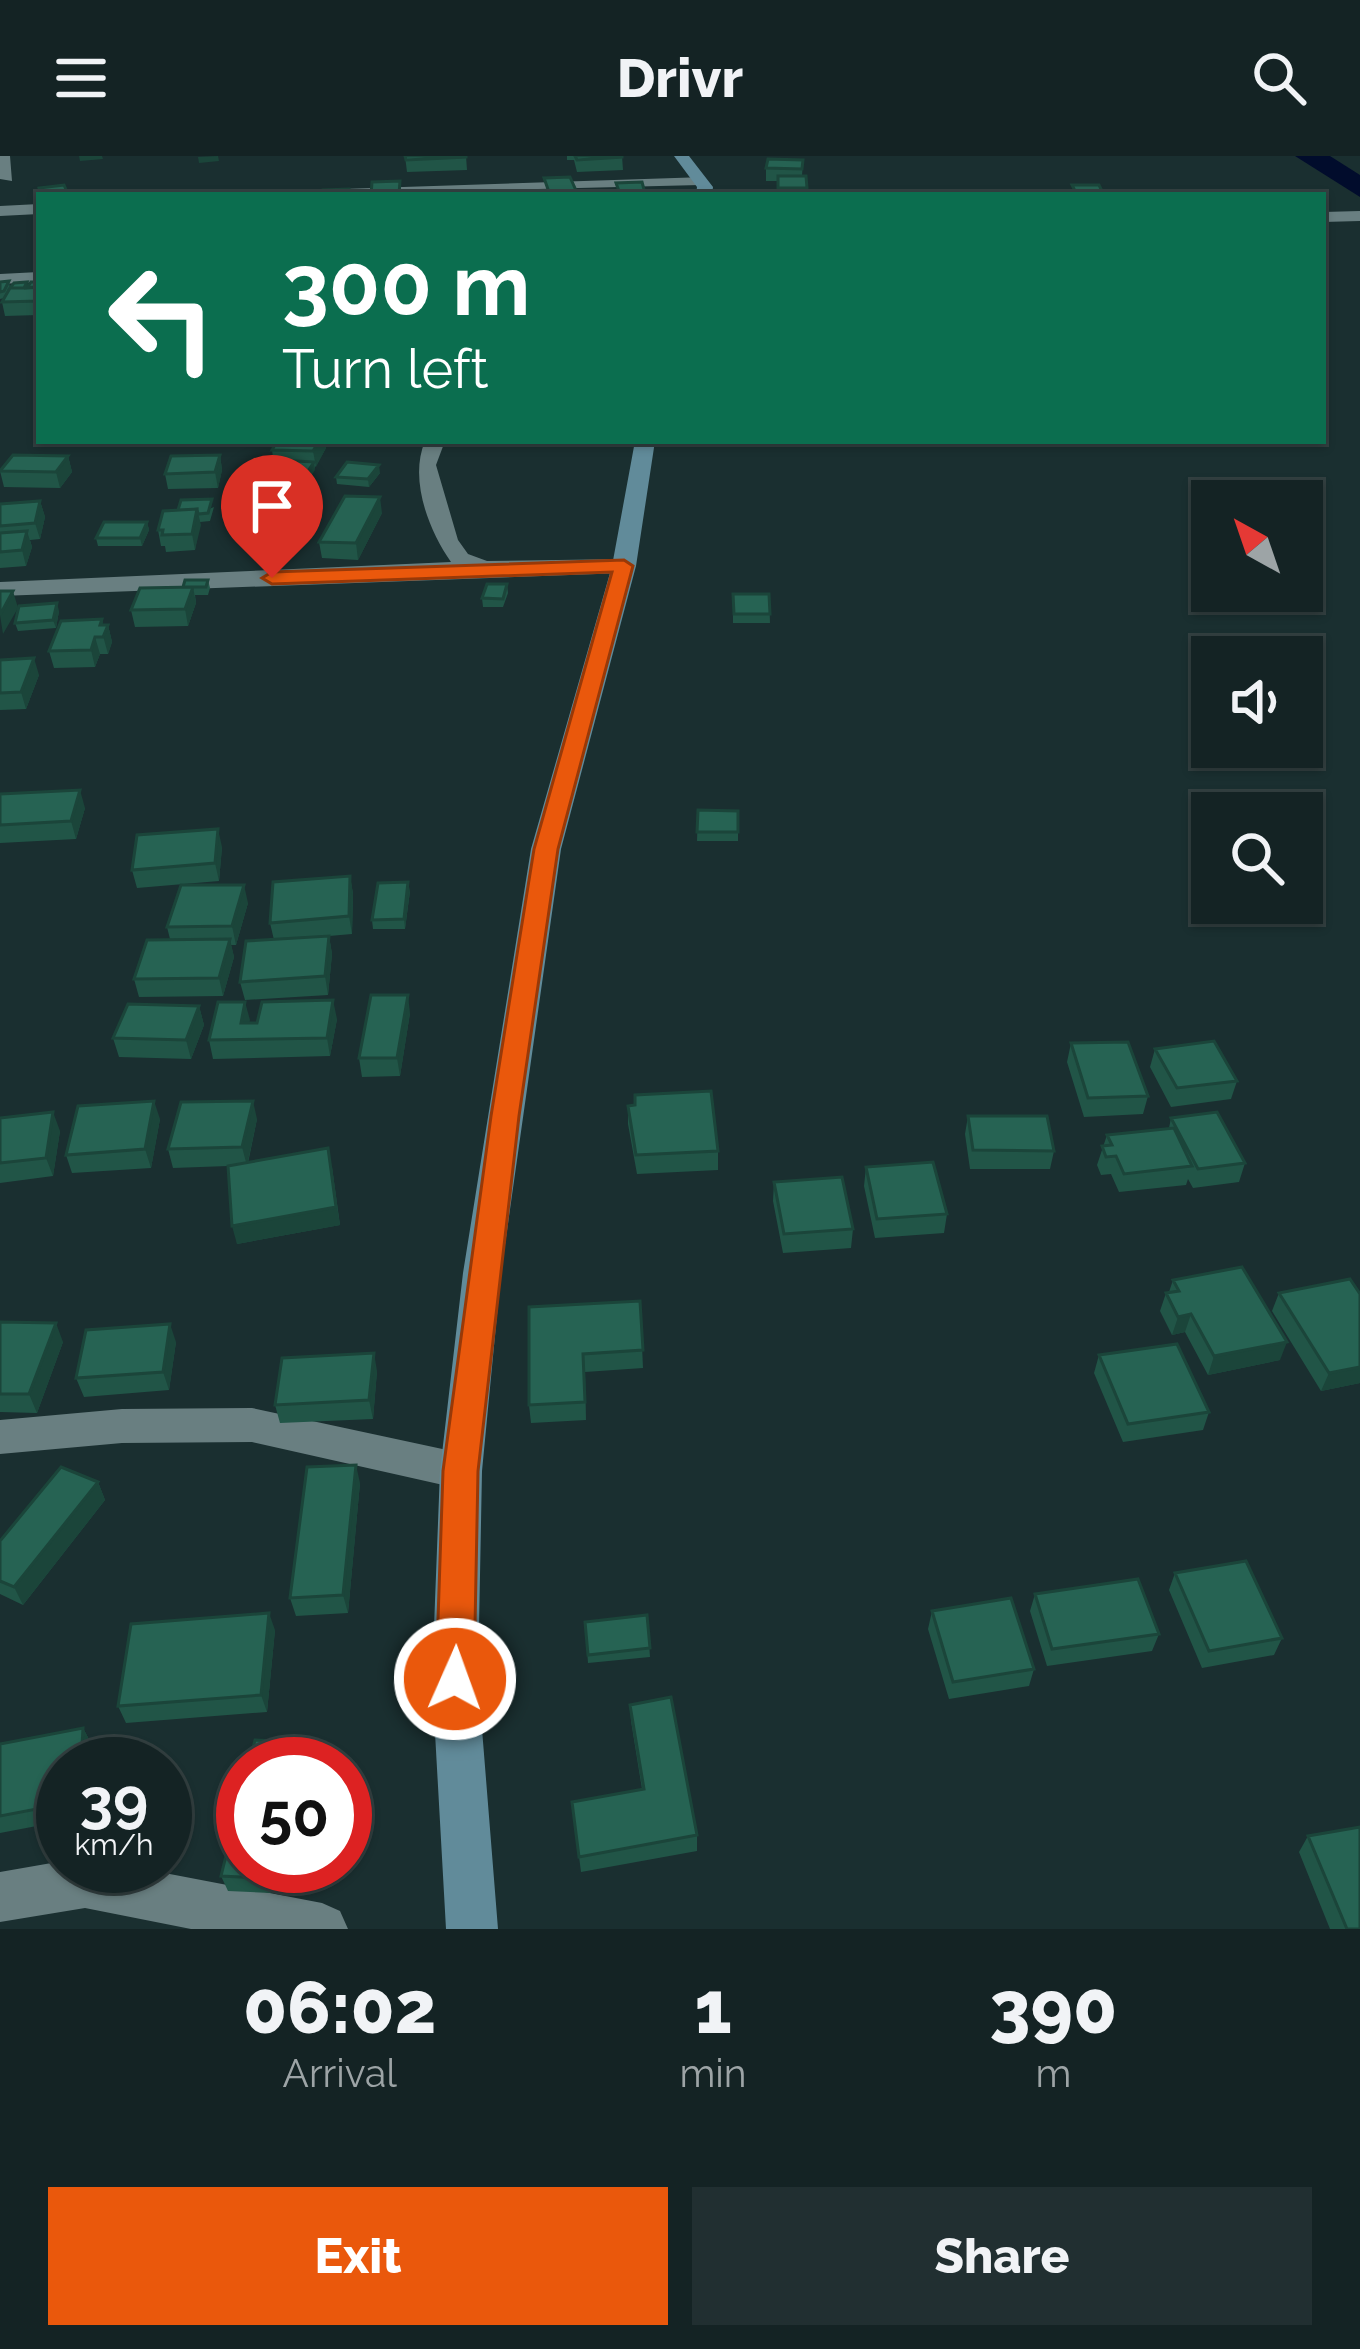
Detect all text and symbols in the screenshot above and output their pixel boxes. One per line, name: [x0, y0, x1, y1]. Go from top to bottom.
icon: menu: [48, 45, 114, 111]
icon: search: [1246, 45, 1312, 111]
text: Drivr: [617, 46, 743, 110]
text: 300 m: [282, 236, 530, 335]
icon: left: [84, 240, 240, 396]
text: Turn left: [282, 337, 489, 401]
pin: [221, 455, 323, 578]
icon: arrive: [239, 473, 305, 539]
north arrow: [1191, 480, 1323, 612]
map controls: [1191, 480, 1323, 924]
button: sound: [1191, 636, 1323, 768]
button: search: [1191, 792, 1323, 924]
position arrow: [392, 1616, 518, 1742]
speed limit sign: 50: [216, 1737, 372, 1893]
text: 39: [80, 1765, 148, 1835]
text: km/h: [74, 1827, 154, 1862]
text: 06:02: [243, 1965, 437, 2050]
text: 1: [694, 1965, 732, 2050]
text: 390: [990, 1965, 1117, 2050]
text: Arrival: [283, 2050, 397, 2096]
text: min: [680, 2050, 747, 2096]
text: m: [1035, 2050, 1071, 2096]
button: Exit: [48, 2187, 668, 2325]
button: Share: [692, 2187, 1312, 2325]

